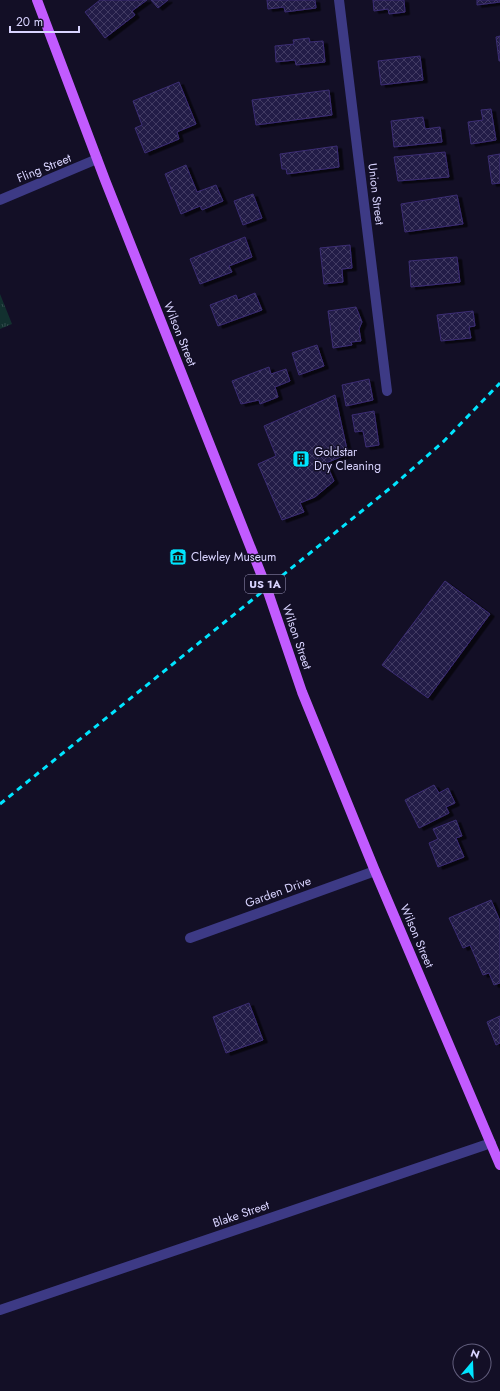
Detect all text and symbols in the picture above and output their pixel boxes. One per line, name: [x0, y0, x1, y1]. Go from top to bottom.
scale bar: [10, 8, 79, 34]
text: 20 m: [16, 13, 43, 31]
street label: Fling Street: [14, 149, 74, 187]
street label: Union Street: [363, 162, 389, 226]
street label: Wilson Street: [159, 299, 201, 369]
place label: Goldstar Dry Cleaning: [314, 443, 381, 475]
building icon: Goldstar Dry Cleaning: [291, 449, 311, 469]
museum icon: Clewley Museum: [168, 547, 188, 567]
place label: Clewley Museum: [191, 548, 276, 566]
road number: US 1A: [245, 575, 285, 593]
street label: Wilson Street: [277, 602, 317, 672]
street label: Garden Drive: [243, 872, 313, 912]
street label: Wilson Street: [395, 901, 439, 971]
street label: Blake Street: [210, 1196, 272, 1232]
north arrow: [452, 1343, 492, 1383]
text: N: [469, 1345, 482, 1363]

